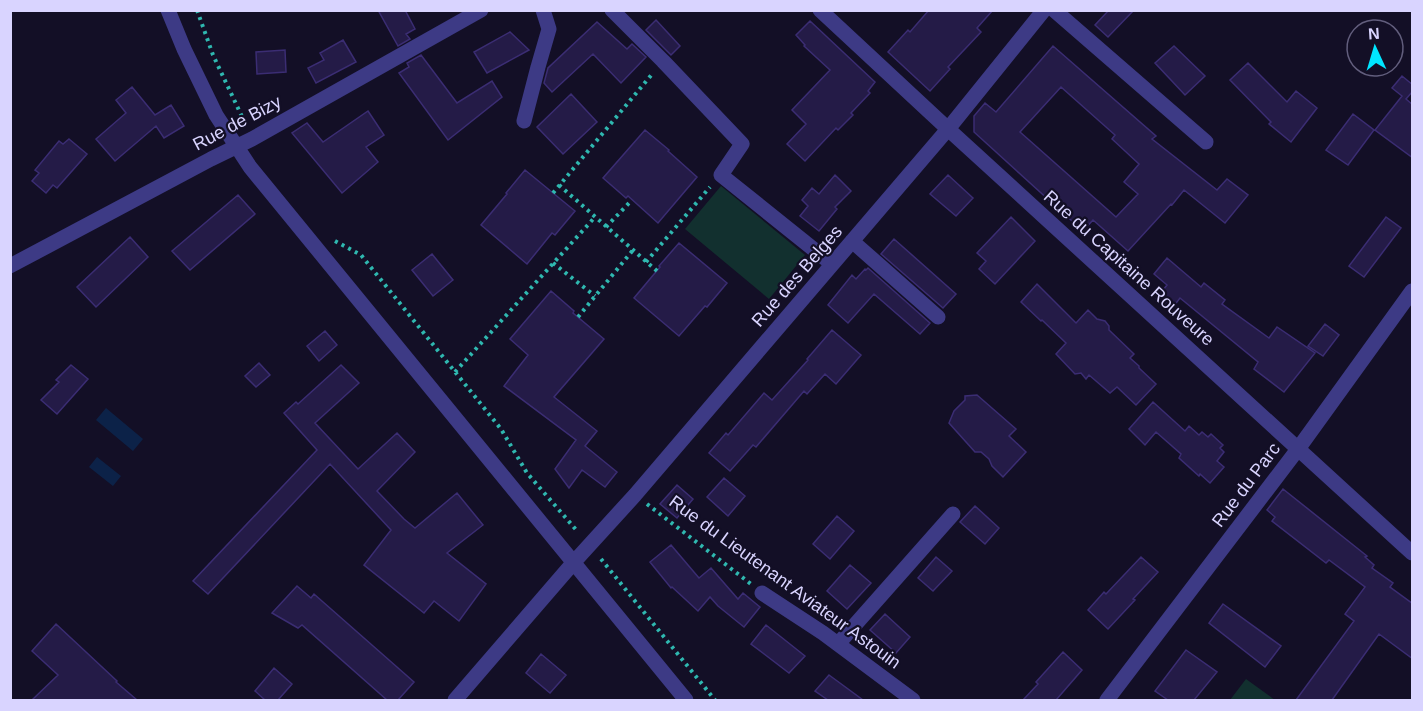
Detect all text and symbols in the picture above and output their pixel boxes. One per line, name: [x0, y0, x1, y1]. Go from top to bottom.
north arrow: [1345, 18, 1405, 78]
text: N: [1368, 25, 1380, 42]
street label: Rue de Bizy: [189, 91, 285, 155]
street label: Rue du Capitaine Rouveure: [1040, 186, 1218, 350]
street label: Rue des Belges: [748, 221, 846, 331]
street label: Rue du Parc: [1208, 439, 1284, 531]
street label: Rue du Lieutenant Aviateur Astouin: [665, 491, 905, 673]

